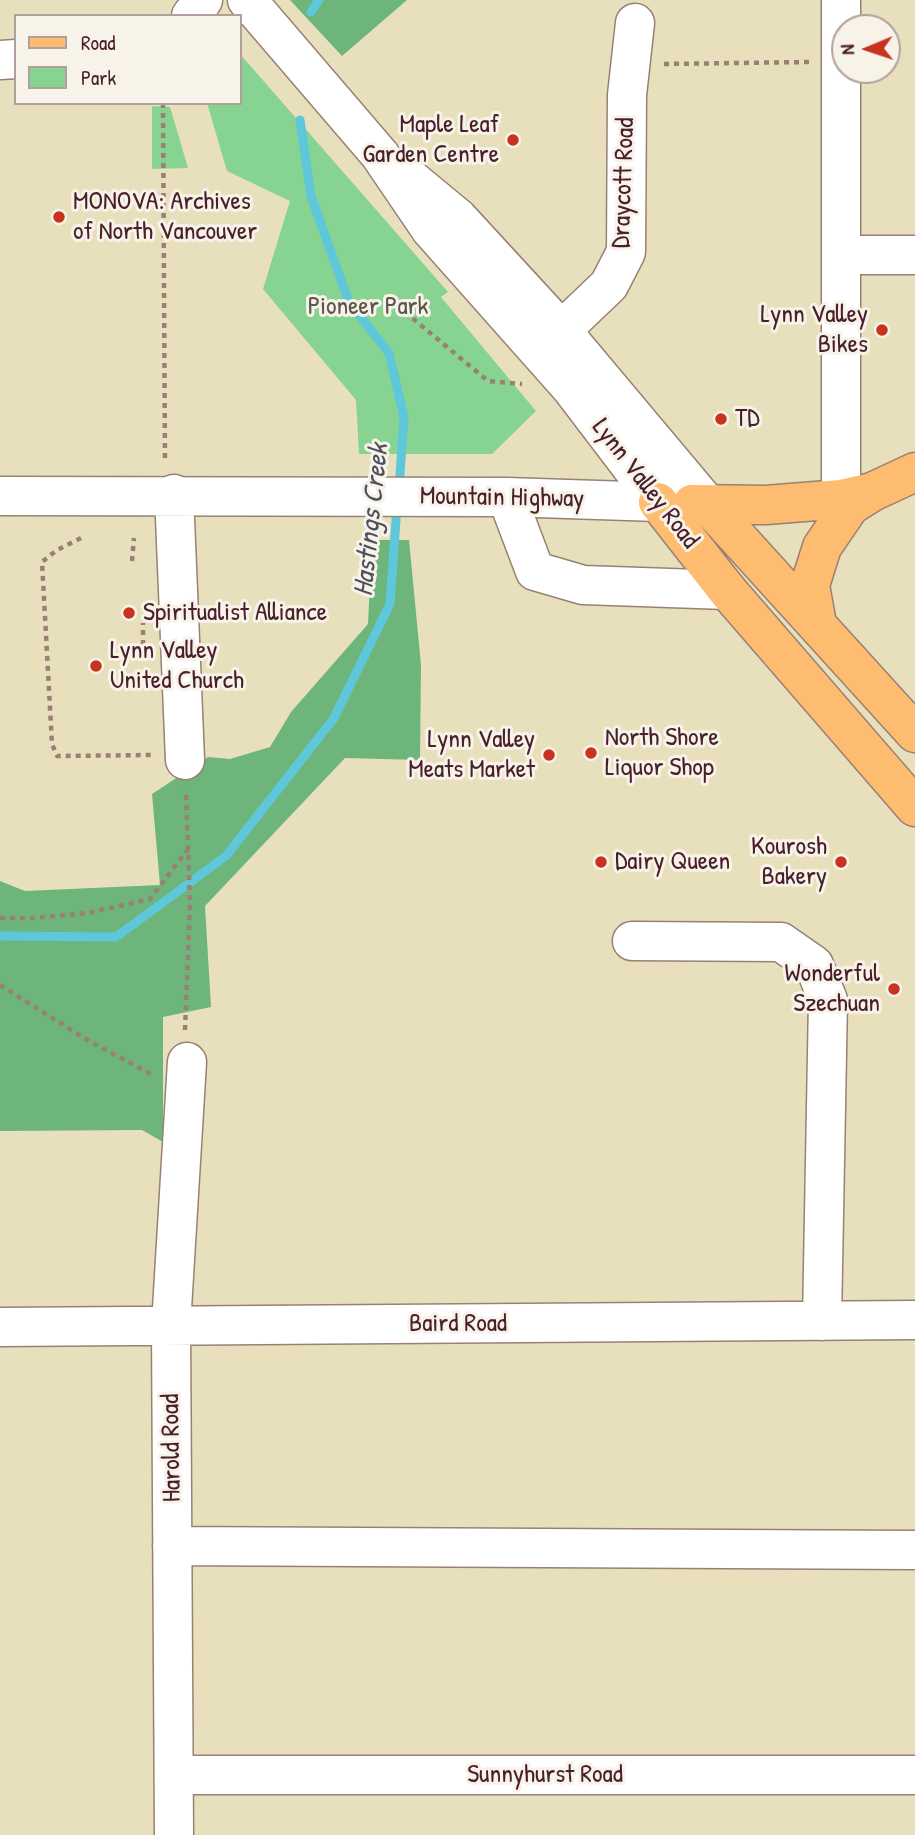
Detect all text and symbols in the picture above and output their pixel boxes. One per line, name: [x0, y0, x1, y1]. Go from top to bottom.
legend: [14, 14, 242, 105]
north arrow: [831, 14, 901, 84]
text: Road: [81, 28, 115, 57]
text: N: [834, 44, 860, 55]
text: Park: [81, 63, 116, 92]
place label: Maple Leaf Garden Centre: [362, 109, 499, 170]
street label: Draycott Road: [606, 117, 642, 249]
marker: Maple Leaf Garden Centre: [505, 132, 521, 148]
place label: MONOVA: Archives of North Vancouver: [73, 186, 257, 248]
marker: MONOVA: Archives of North Vancouver: [51, 209, 67, 225]
park label: Pioneer Park: [308, 291, 428, 323]
place label: Lynn Valley Bikes: [760, 299, 868, 360]
marker: Lynn Valley Bikes: [874, 322, 890, 338]
place label: TD: [735, 403, 760, 435]
marker: TD: [713, 411, 729, 427]
street label: Lynn Valley Road: [585, 413, 705, 555]
water label: Hastings Creek: [347, 442, 397, 598]
street label: Mountain Highway: [419, 481, 585, 515]
place label: Spiritualist Alliance: [143, 597, 327, 629]
marker: Spiritualist Alliance: [121, 605, 137, 621]
place label: Lynn Valley United Church: [110, 635, 244, 696]
marker: Lynn Valley United Church: [88, 658, 104, 674]
place label: North Shore Liquor Shop: [605, 722, 719, 784]
place label: Lynn Valley Meats Market: [408, 724, 535, 786]
marker: North Shore Liquor Shop: [583, 745, 599, 761]
marker: Lynn Valley Meats Market: [541, 747, 557, 763]
place label: Kourosh Bakery: [751, 831, 827, 892]
place label: Dairy Queen: [615, 846, 730, 878]
marker: Dairy Queen: [593, 854, 609, 870]
marker: Kourosh Bakery: [833, 854, 849, 870]
place label: Wonderful Szechuan: [785, 958, 880, 1020]
marker: Wonderful Szechuan: [886, 981, 902, 997]
street label: Baird Road: [409, 1308, 507, 1340]
street label: Harold Road: [155, 1393, 189, 1503]
street label: Sunnyhurst Road: [467, 1759, 623, 1791]

